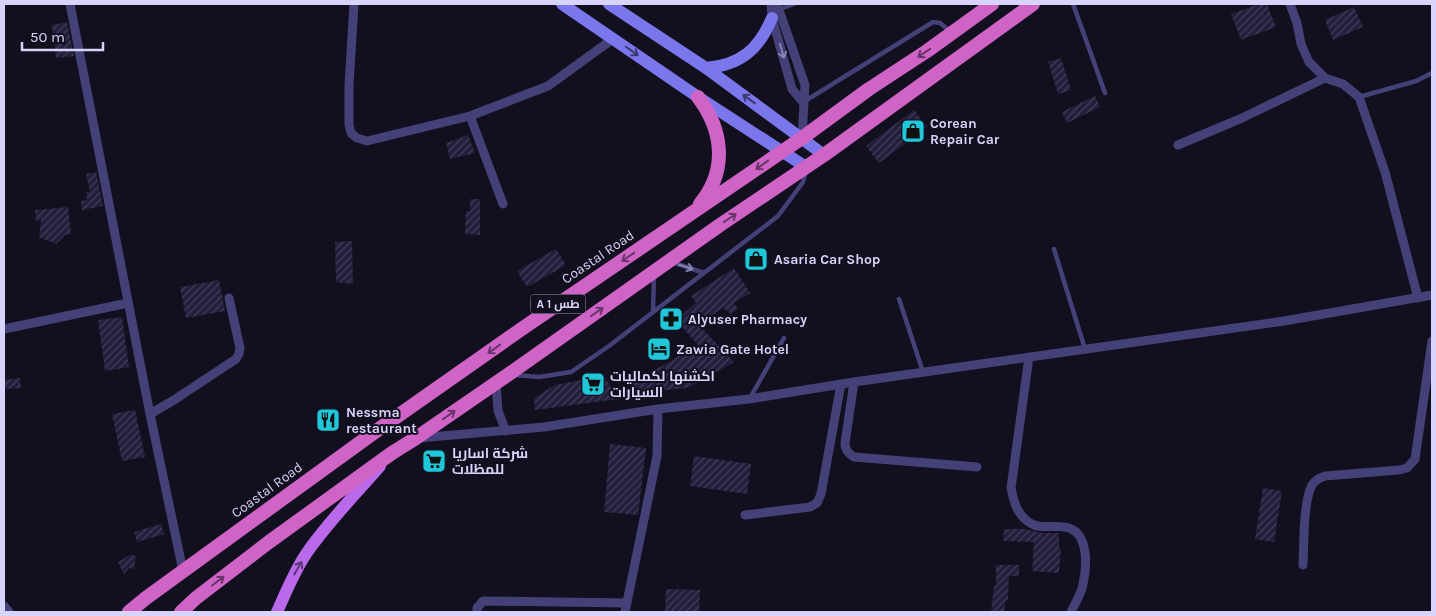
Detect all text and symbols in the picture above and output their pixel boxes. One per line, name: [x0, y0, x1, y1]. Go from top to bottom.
scale bar: [22, 20, 104, 52]
text: 50 m: [30, 28, 65, 46]
one-way arrow: [777, 43, 787, 59]
one-way arrow: [624, 46, 638, 56]
one-way arrow: [917, 48, 931, 58]
one-way arrow: [742, 94, 756, 104]
place label: Corean Repair Car: [930, 115, 1000, 148]
shop icon: Corean Repair Car: [900, 118, 926, 144]
one-way arrow: [756, 160, 769, 171]
one-way arrow: [723, 213, 737, 223]
street label: Coastal Road: [559, 227, 637, 287]
shop icon: Asaria Car Shop: [743, 246, 769, 272]
place label: Asaria Car Shop: [774, 251, 880, 268]
one-way arrow: [621, 252, 635, 262]
one-way arrow: [678, 263, 693, 272]
road number: A 1 طس: [530, 294, 586, 314]
pharmacy icon: Alyuser Pharmacy: [658, 306, 684, 332]
one-way arrow: [590, 307, 604, 317]
place label: Alyuser Pharmacy: [688, 311, 807, 328]
hotel icon: Zawia Gate Hotel: [646, 336, 672, 362]
place label: Zawia Gate Hotel: [676, 341, 789, 358]
one-way arrow: [487, 344, 501, 354]
place label: اكشنها لكماليات السيارات: [610, 368, 715, 401]
supermarket icon: اكشنها لكماليات السيارات: [580, 371, 606, 397]
place label: Nessma restaurant: [346, 404, 417, 437]
restaurant icon: Nessma restaurant: [315, 407, 341, 433]
one-way arrow: [442, 410, 456, 420]
place label: شركة اساريا للمظلات: [452, 445, 528, 478]
supermarket icon: شركة اساريا للمظلات: [421, 448, 447, 474]
street label: Coastal Road: [228, 459, 306, 521]
one-way arrow: [293, 562, 303, 576]
one-way arrow: [211, 576, 224, 587]

